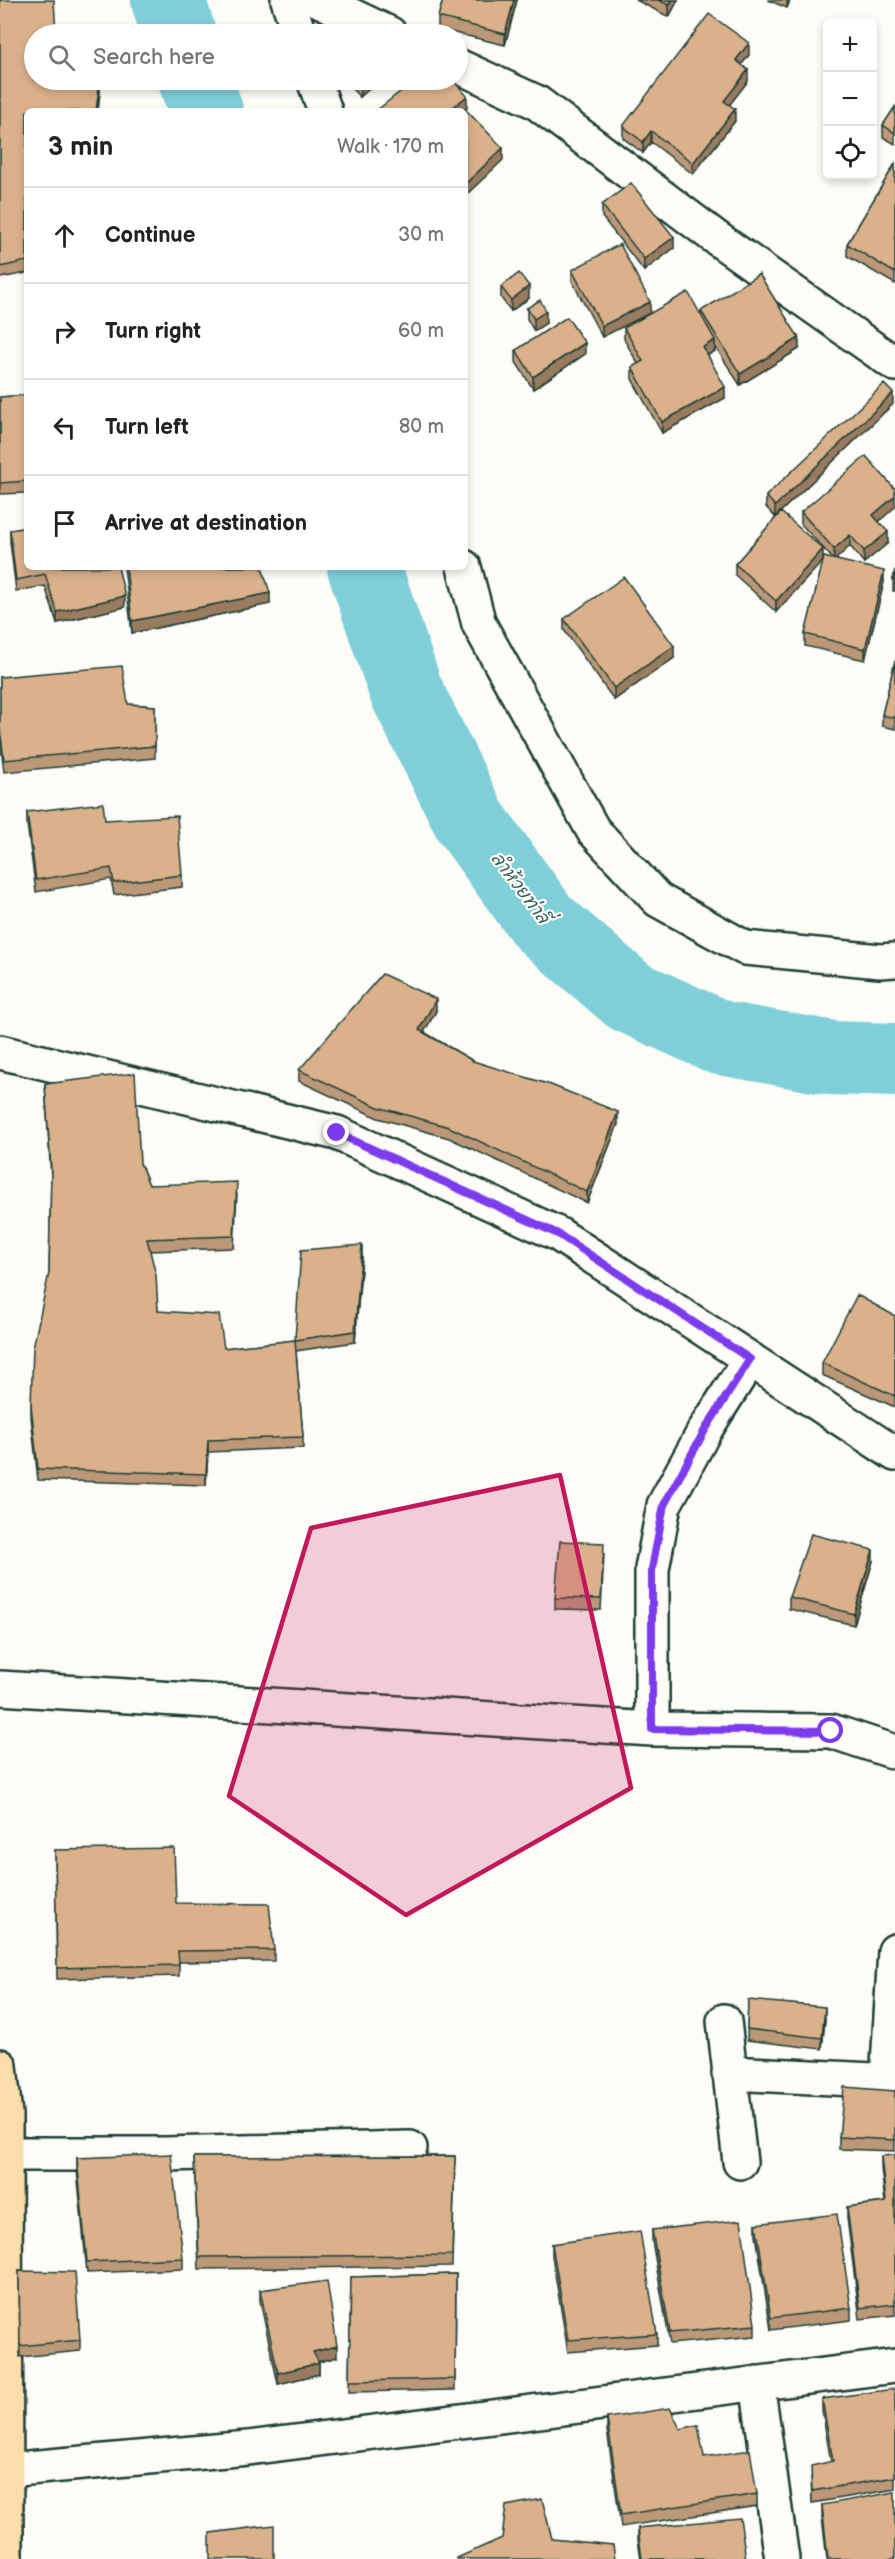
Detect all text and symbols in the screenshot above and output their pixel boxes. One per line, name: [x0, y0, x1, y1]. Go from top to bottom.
map controls: [823, 18, 877, 180]
button: +: [823, 18, 877, 72]
search box: [24, 24, 468, 90]
icon: search: [45, 41, 78, 74]
text: Search here: [93, 44, 215, 71]
button: −: [823, 72, 877, 126]
button: locate: [823, 126, 877, 180]
text: 3 min: [48, 132, 113, 163]
text: Walk · 170 m: [337, 135, 444, 159]
icon: ahead: [48, 219, 81, 252]
text: Continue: [105, 222, 195, 249]
text: 30 m: [398, 223, 444, 247]
icon: right: [48, 315, 81, 348]
text: Turn right: [105, 318, 201, 345]
text: 60 m: [398, 319, 444, 343]
icon: left: [48, 411, 81, 444]
text: Turn left: [105, 414, 189, 441]
text: 80 m: [399, 415, 444, 439]
icon: arrive: [48, 507, 81, 540]
text: Arrive at destination: [105, 510, 307, 537]
water label: ลำห้วยท่าลี่: [487, 844, 562, 932]
route end: [323, 1119, 349, 1145]
route start: [817, 1717, 843, 1743]

